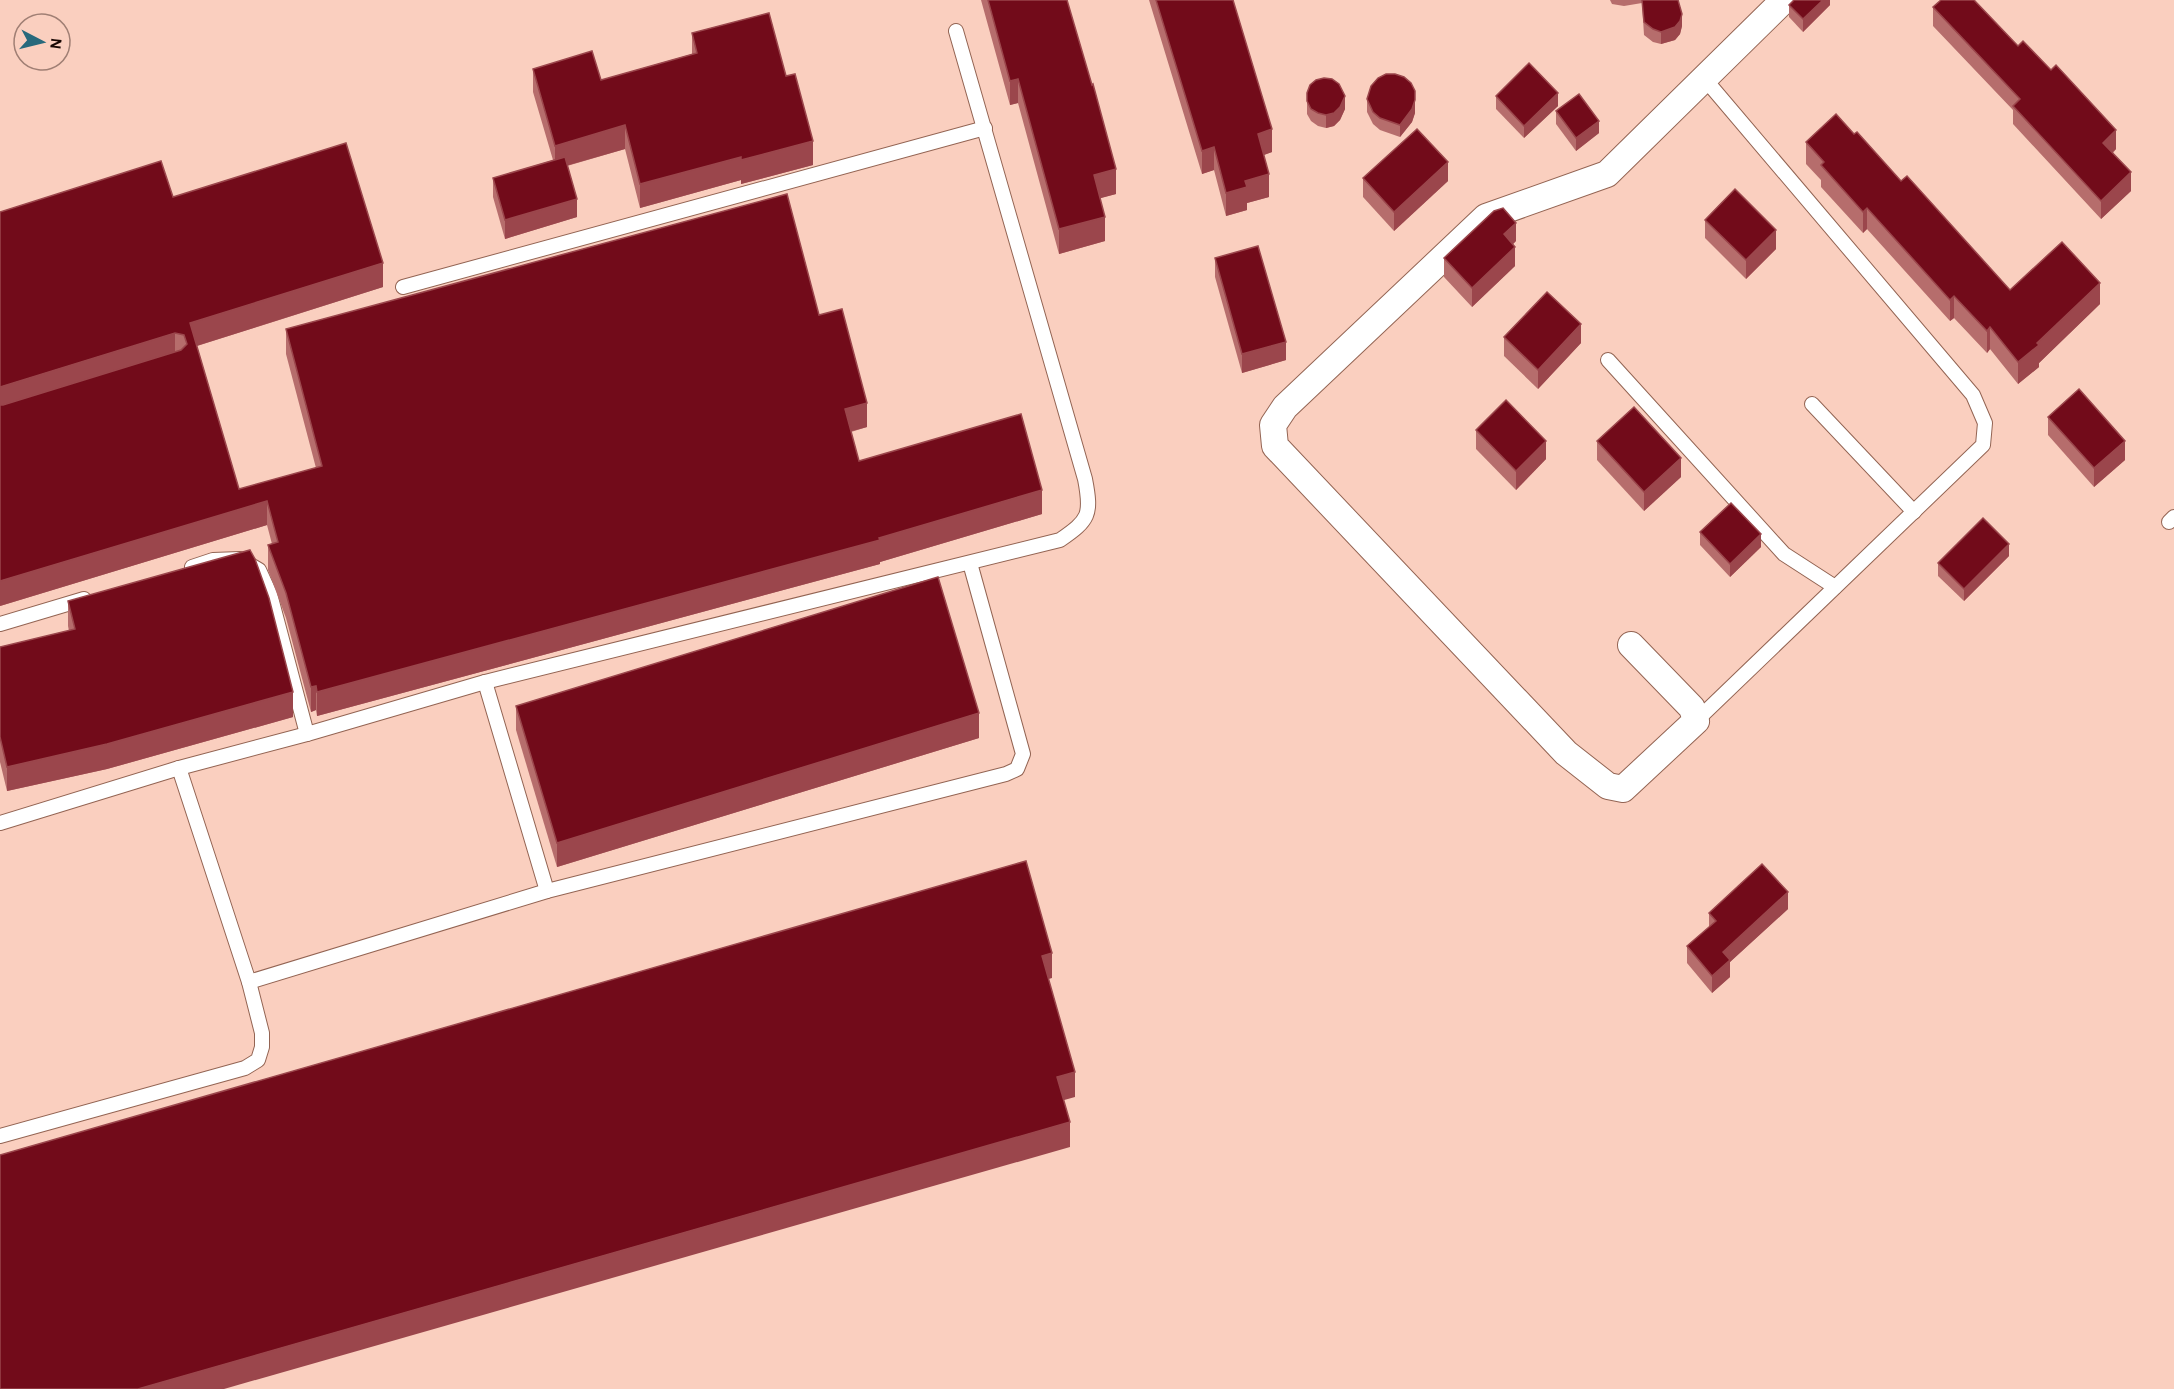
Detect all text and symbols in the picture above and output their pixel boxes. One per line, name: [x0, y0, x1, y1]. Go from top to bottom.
north arrow: [12, 12, 72, 72]
text: N: [47, 37, 65, 50]

